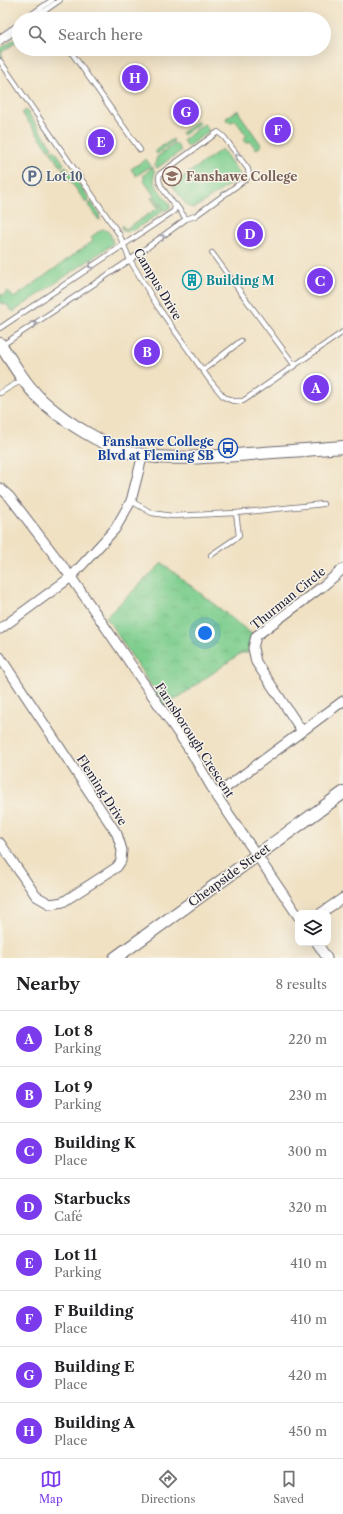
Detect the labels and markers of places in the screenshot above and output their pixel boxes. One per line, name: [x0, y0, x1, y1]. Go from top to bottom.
pin: H: [122, 63, 148, 93]
pin: G: [173, 97, 199, 127]
pin: F: [265, 115, 291, 145]
pin: E: [88, 127, 114, 157]
parking icon: Lot 10: [21, 165, 43, 187]
school or university icon: Fanshawe College: [161, 165, 183, 187]
place label: Lot 10: [46, 169, 83, 184]
place label: Fanshawe College: [186, 169, 298, 184]
pin: D: [237, 219, 263, 249]
pin: C: [307, 266, 333, 296]
building icon: Building M: [181, 269, 203, 291]
place label: Building M: [206, 273, 275, 288]
pin: B: [134, 337, 160, 367]
pin: A: [303, 373, 329, 403]
place label: Fanshawe College Blvd at Fleming SB: [98, 434, 214, 463]
bus stop icon: Fanshawe College Blvd at Fleming SB: [217, 437, 239, 459]

